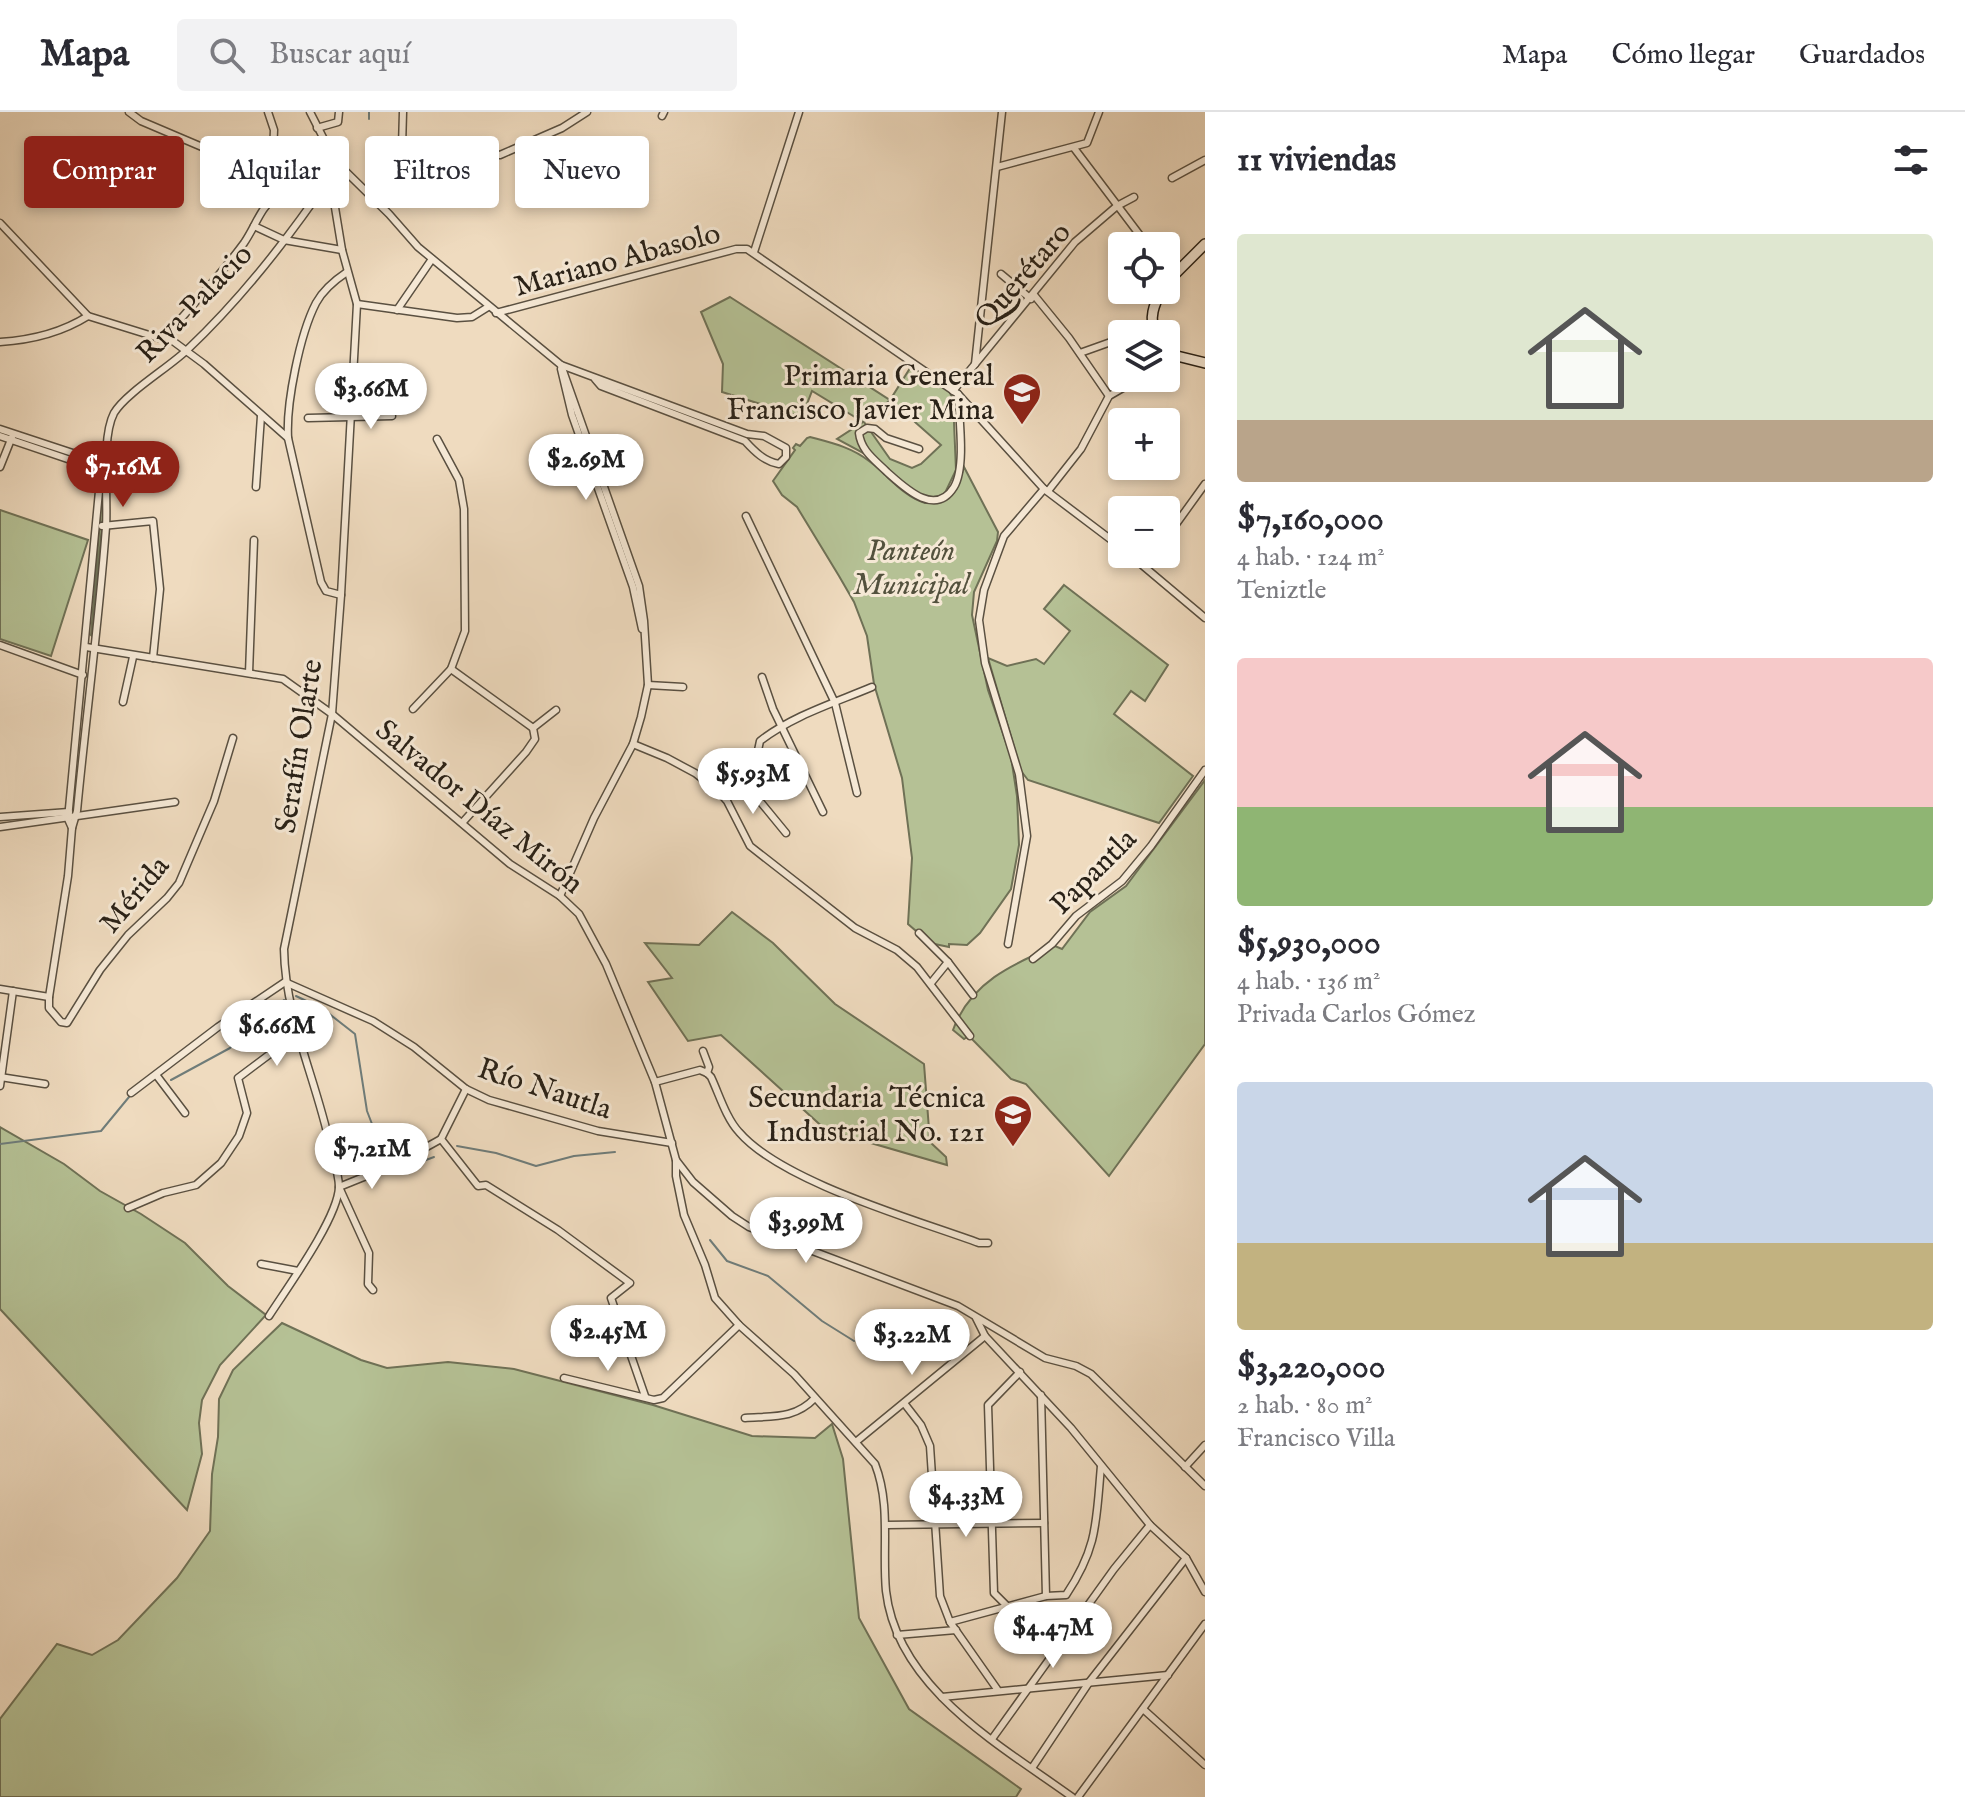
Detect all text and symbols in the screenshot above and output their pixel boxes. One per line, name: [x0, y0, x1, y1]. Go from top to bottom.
search box: [177, 19, 737, 91]
text: Mapa: [40, 31, 129, 79]
icon: search: [205, 33, 249, 77]
text: Buscar aquí: [269, 36, 410, 74]
text: Mapa: [1502, 38, 1567, 73]
text: Cómo llegar: [1611, 38, 1755, 73]
text: Guardados: [1799, 38, 1925, 73]
chip: Comprar: [24, 136, 184, 208]
chip: Alquilar: [200, 136, 349, 208]
chip: Filtros: [365, 136, 499, 208]
chip: Nuevo: [515, 136, 649, 208]
icon: filters: [1889, 138, 1933, 182]
text: 11 viviendas: [1237, 139, 1396, 182]
street label: Mariano Abasolo: [510, 215, 725, 307]
street label: Querétaro: [967, 215, 1080, 338]
map controls: [1108, 232, 1180, 568]
button: locate: [1108, 232, 1180, 304]
street label: Riva Palacio: [129, 237, 262, 372]
icon: home: [1513, 286, 1657, 430]
button: layers: [1108, 320, 1180, 392]
place label: Primaria General Francisco Javier Mina: [727, 358, 995, 430]
pin: $3.66M: [306, 363, 436, 431]
school or university icon: Primaria General Francisco Javier Mina: [1001, 371, 1043, 426]
text: $3.66M: [333, 372, 409, 405]
button: +: [1108, 408, 1180, 480]
pin: $2.69M: [521, 434, 651, 502]
pin: $7.16M: [58, 441, 188, 509]
text: $2.69M: [547, 443, 625, 476]
text: $7.16M: [84, 450, 162, 483]
button: −: [1108, 496, 1180, 568]
text: $7,160,000: [1237, 498, 1384, 541]
park label: Panteón Municipal: [853, 533, 972, 605]
text: 4 hab. · 124 m²: [1237, 541, 1385, 574]
text: Teniztle: [1237, 574, 1326, 607]
street label: Serafín Olarte: [267, 657, 332, 836]
icon: home: [1513, 710, 1657, 854]
street label: Salvador Díaz Mirón: [367, 712, 591, 903]
pin: $5.93M: [688, 748, 818, 816]
text: $5.93M: [716, 757, 790, 790]
street label: Papantla: [1043, 821, 1146, 924]
street label: Mérida: [92, 849, 179, 942]
text: $5,930,000: [1237, 922, 1381, 965]
text: 4 hab. · 136 m²: [1237, 965, 1380, 998]
text: Privada Carlos Gómez: [1237, 998, 1476, 1031]
pin: $6.66M: [212, 1000, 342, 1068]
text: $6.66M: [238, 1009, 316, 1042]
street label: Río Nautla: [473, 1050, 616, 1129]
place label: Secundaria Técnica Industrial No. 121: [748, 1080, 985, 1152]
school or university icon: Secundaria Técnica Industrial No. 121: [992, 1093, 1034, 1148]
pin: $7.21M: [307, 1123, 437, 1191]
text: $7.21M: [333, 1132, 411, 1165]
icon: home: [1513, 1134, 1657, 1278]
pin: $3.99M: [741, 1197, 871, 1265]
text: $3.99M: [768, 1206, 844, 1239]
pin: $2.45M: [543, 1305, 673, 1373]
pin: $3.22M: [847, 1309, 977, 1377]
text: $2.45M: [569, 1314, 647, 1347]
text: $3.22M: [873, 1318, 951, 1351]
text: $3,220,000: [1237, 1346, 1385, 1389]
text: 2 hab. · 80 m²: [1237, 1389, 1372, 1422]
text: Francisco Villa: [1237, 1422, 1395, 1455]
pin: $4.33M: [901, 1471, 1031, 1539]
text: $4.33M: [927, 1480, 1005, 1513]
pin: $4.47M: [988, 1602, 1118, 1670]
text: $4.47M: [1012, 1611, 1094, 1644]

